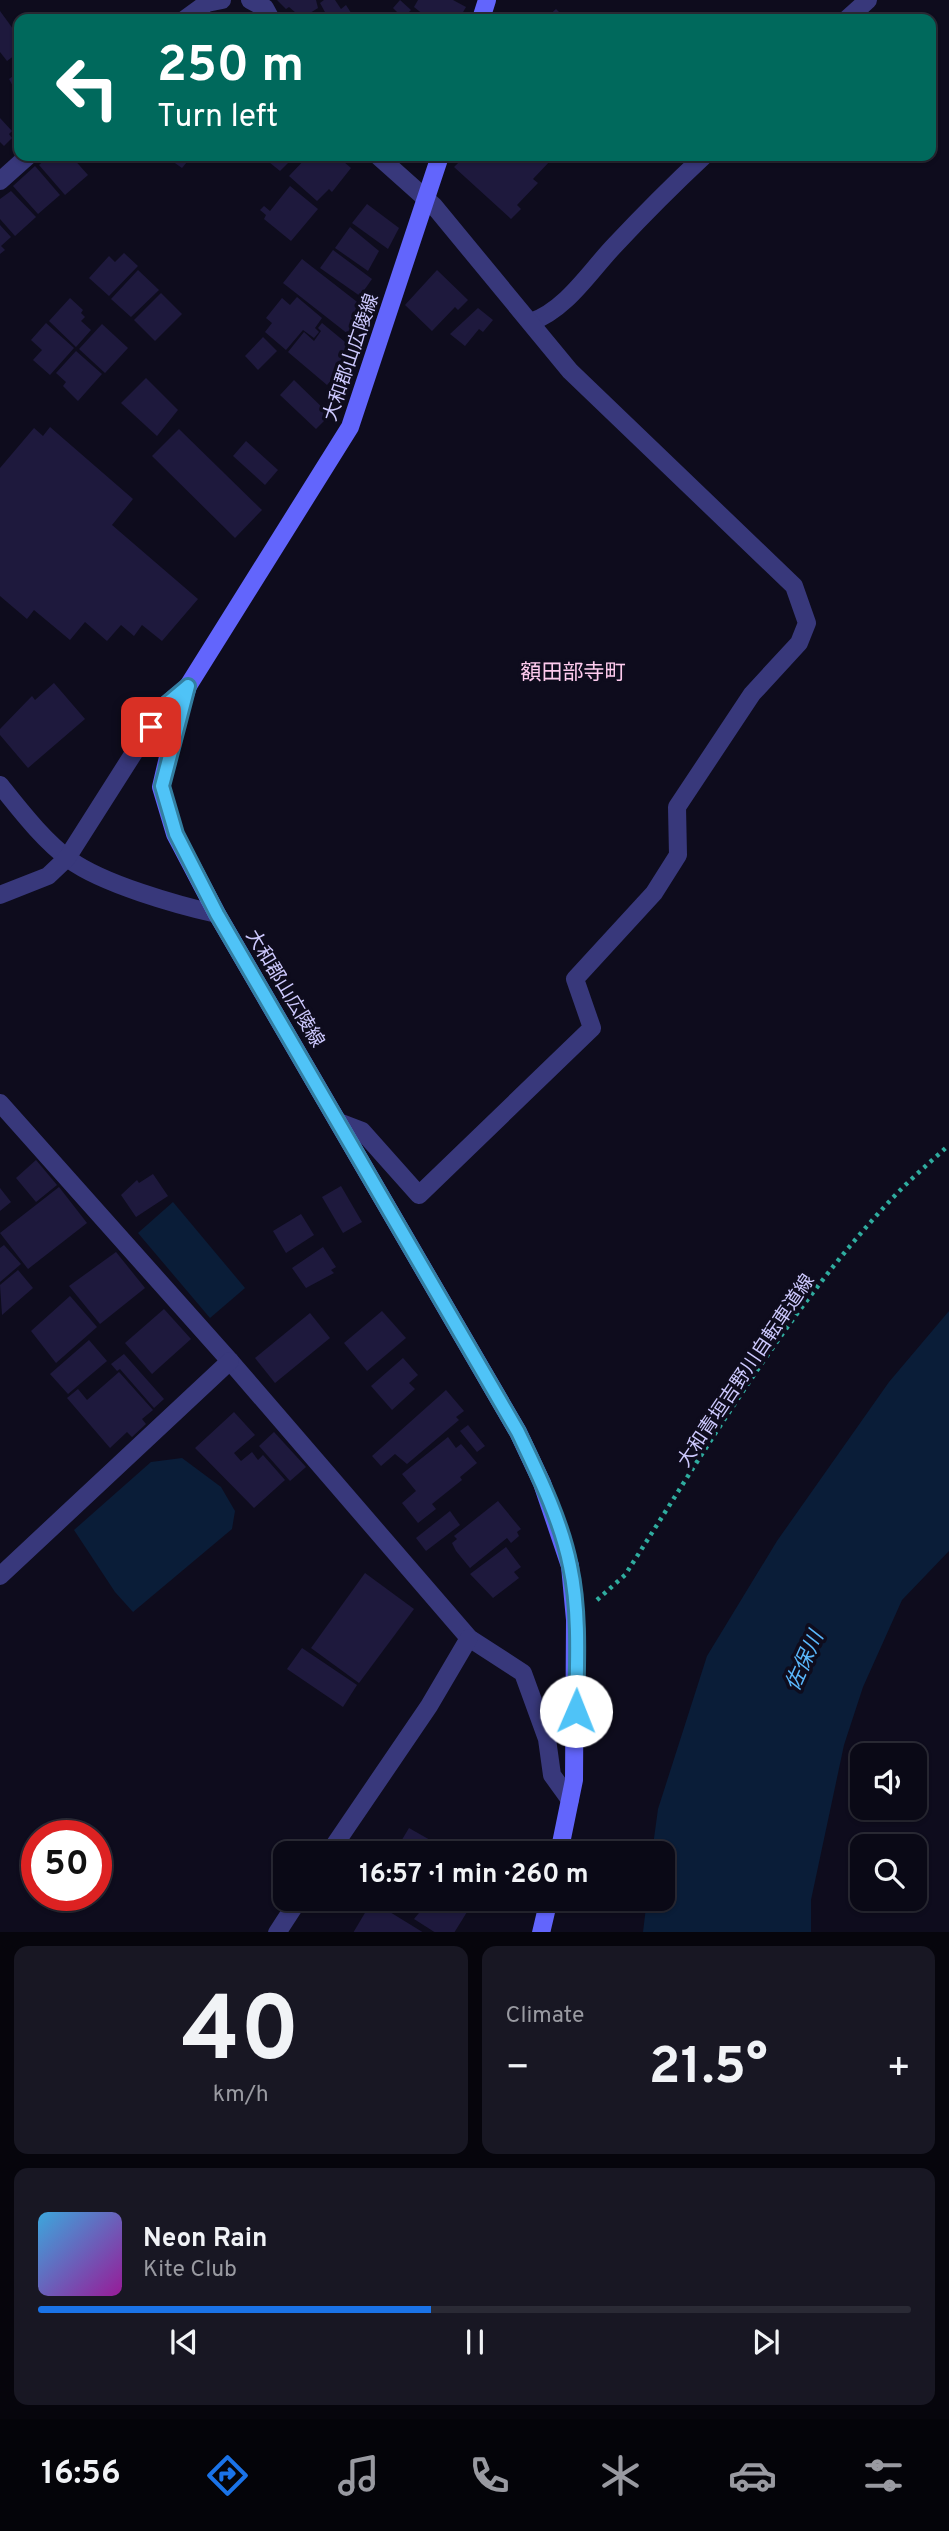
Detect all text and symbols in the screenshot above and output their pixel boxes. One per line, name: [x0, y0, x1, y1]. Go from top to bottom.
text: 250 m: [157, 37, 304, 99]
icon: left: [42, 42, 133, 133]
text: Turn left: [157, 98, 278, 138]
street label: 大和郡山広陵線: [319, 291, 385, 424]
district label: 額田部寺町: [521, 660, 626, 687]
pin: [121, 697, 181, 757]
icon: arrive: [132, 708, 170, 746]
street label: 大和郡山広陵線: [240, 926, 329, 1052]
street label: 大和青垣吉野川自転車道線: [673, 1270, 820, 1472]
water label: 佐保川: [780, 1626, 831, 1696]
position arrow: [539, 1674, 613, 1748]
map controls: [850, 1743, 927, 1911]
button: sound: [850, 1743, 927, 1820]
speed limit sign: 50: [21, 1820, 112, 1911]
button: search: [850, 1834, 927, 1911]
text: 16:57 · 1 min · 260 m: [359, 1859, 589, 1892]
text: 40: [182, 1978, 300, 2093]
text: Climate: [506, 2002, 584, 2031]
text: 21.5°: [649, 2036, 768, 2102]
text: −: [506, 2045, 530, 2094]
text: +: [886, 2045, 911, 2094]
text: km/h: [213, 2081, 269, 2110]
text: Neon Rain: [143, 2223, 268, 2256]
text: Kite Club: [143, 2256, 237, 2285]
icon: previous: [165, 2323, 203, 2361]
icon: pause: [456, 2323, 494, 2361]
icon: next: [747, 2323, 785, 2361]
icon: directions: [203, 2451, 252, 2500]
icon: music: [334, 2451, 383, 2500]
icon: phone: [465, 2451, 514, 2500]
icon: climate: [596, 2451, 645, 2500]
icon: car: [728, 2451, 777, 2500]
icon: filters: [859, 2451, 908, 2500]
text: 16:56: [41, 2455, 121, 2495]

